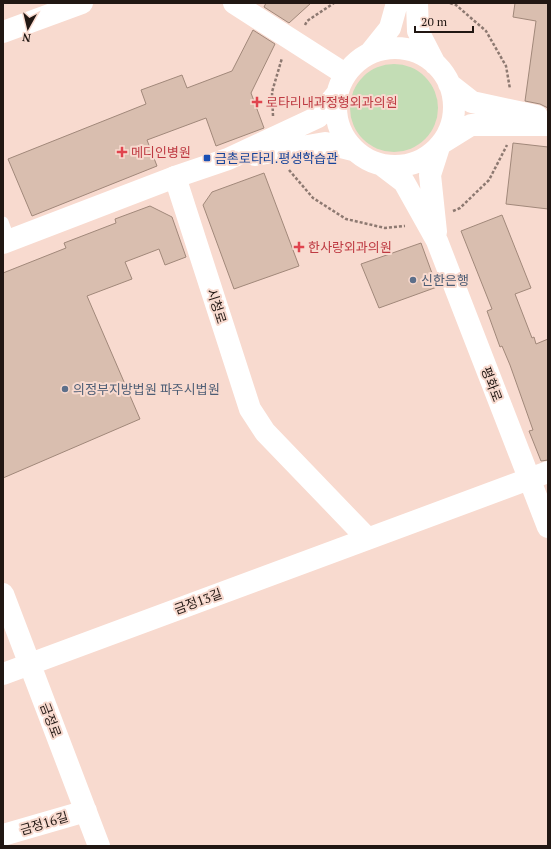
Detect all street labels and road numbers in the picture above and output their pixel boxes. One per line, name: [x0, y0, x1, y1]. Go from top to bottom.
street label: 시청로: [203, 286, 231, 326]
street label: 평화로: [477, 364, 507, 404]
street label: 금정13길: [172, 584, 224, 618]
street label: 금정로: [36, 700, 66, 740]
street label: 금정16길: [18, 807, 70, 839]

